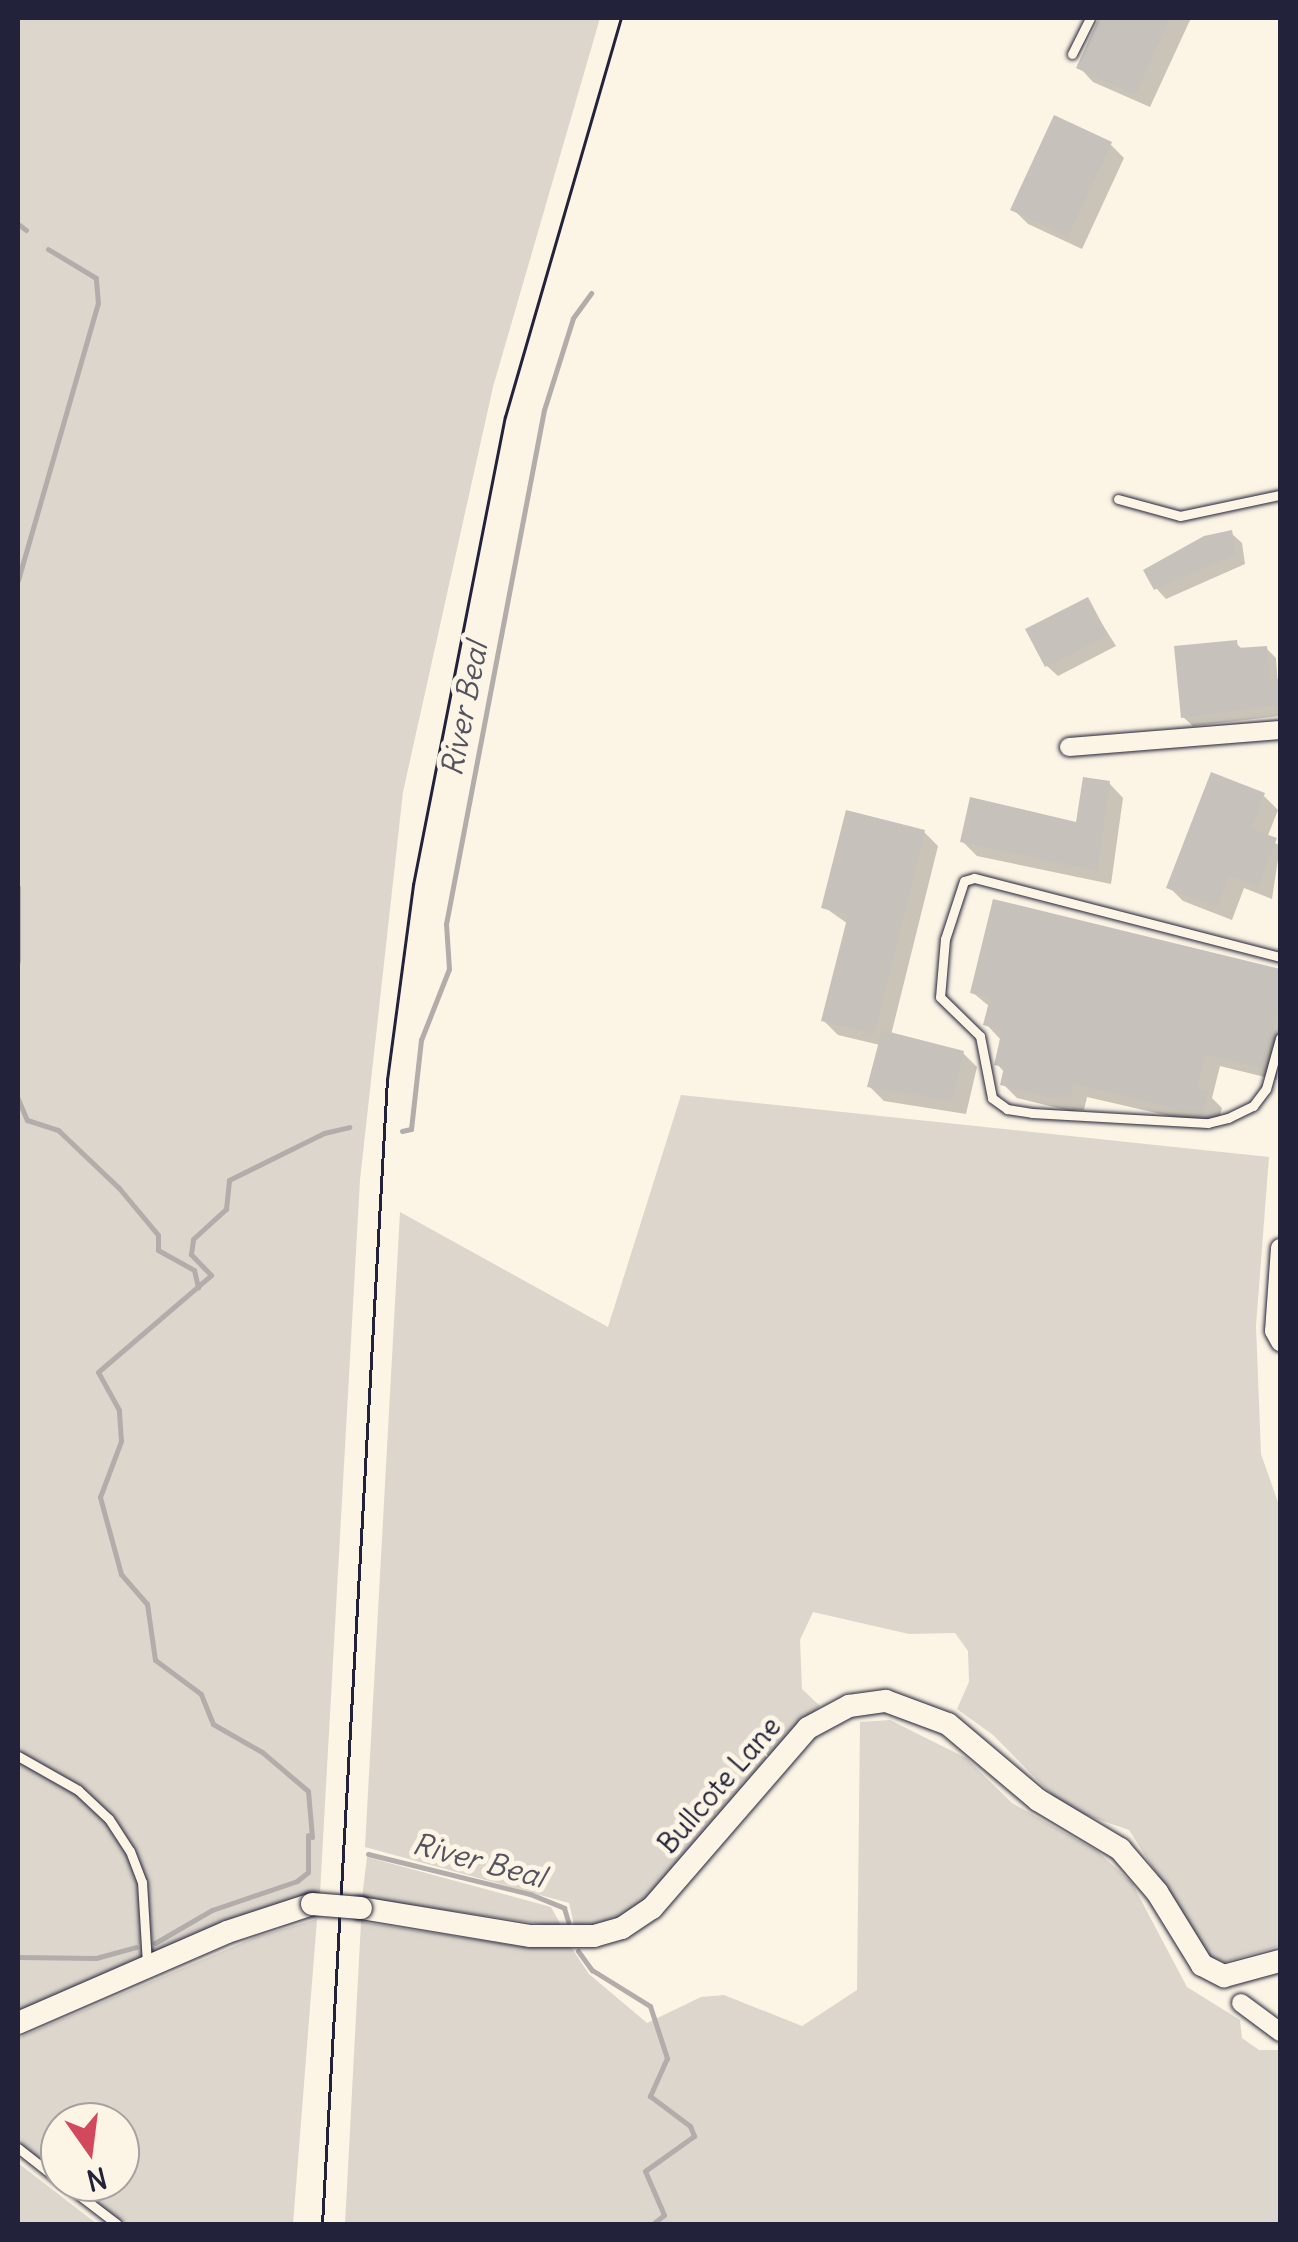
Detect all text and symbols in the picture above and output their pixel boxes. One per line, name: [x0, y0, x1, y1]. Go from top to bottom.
water label: River Beal: [433, 639, 495, 779]
street label: Bullcote Lane: [651, 1710, 787, 1860]
water label: River Beal: [409, 1825, 549, 1895]
north arrow: [40, 2102, 140, 2202]
text: N: [83, 2159, 111, 2199]

